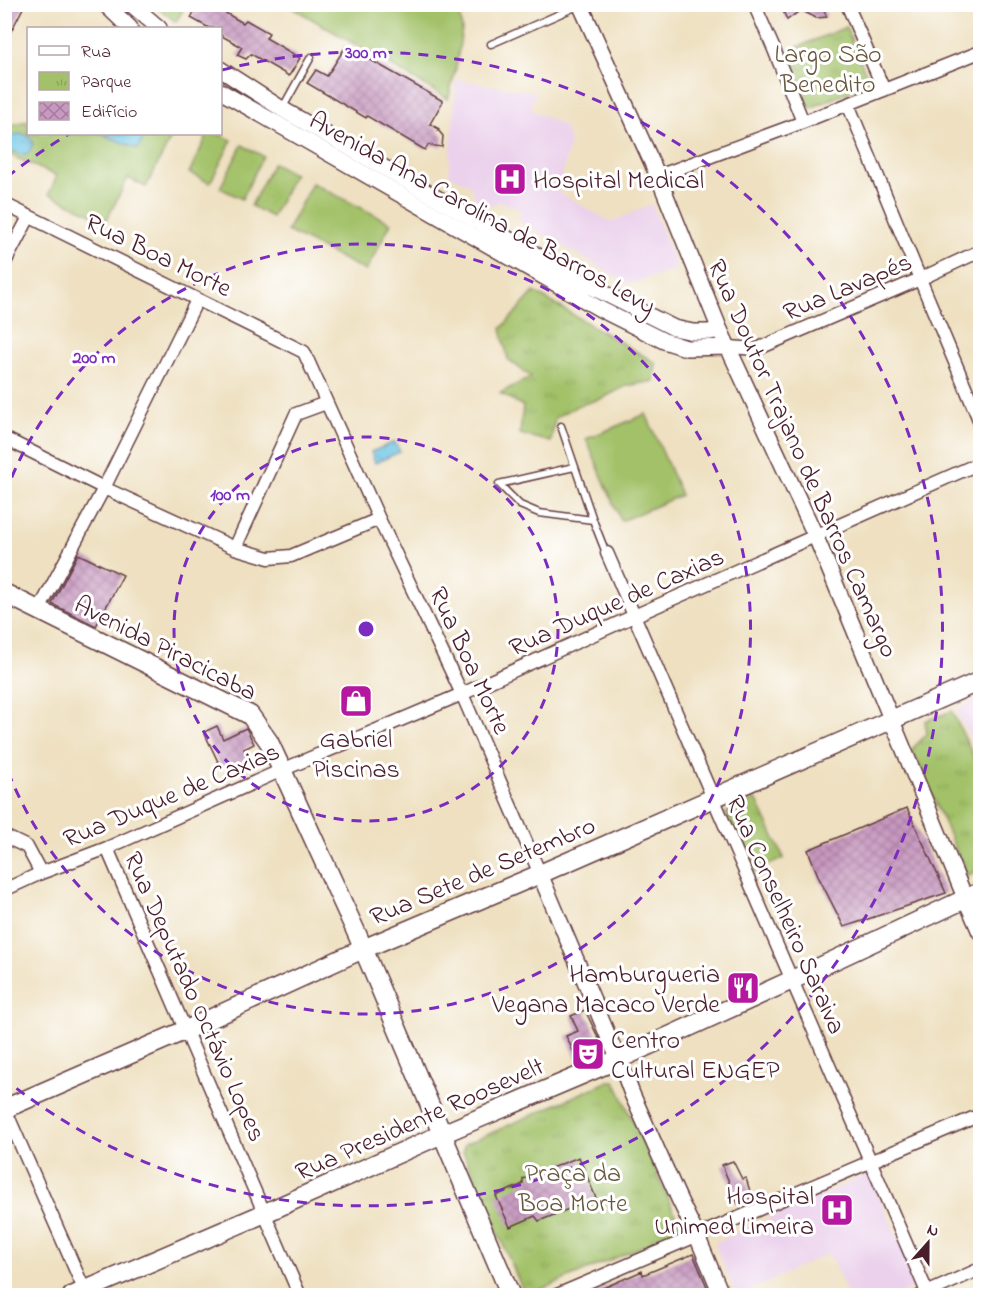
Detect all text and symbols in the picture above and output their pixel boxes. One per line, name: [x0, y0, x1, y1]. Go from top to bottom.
legend: [27, 27, 222, 135]
park label: Largo São Benedito: [775, 37, 881, 105]
text: Rua: [81, 40, 111, 66]
text: 300 m: [344, 41, 387, 67]
text: Parque: [81, 70, 132, 96]
text: Edifício: [81, 100, 137, 126]
street label: Avenida Ana Carolina de Barros Levy: [301, 103, 662, 326]
hospital icon: Hospital Medical: [492, 161, 528, 197]
place label: Hospital Medical: [533, 163, 704, 201]
street label: Rua Boa Morte: [78, 205, 238, 309]
street label: Rua Lavapés: [778, 245, 918, 333]
street label: Rua Doutor Trajano de Barros Camargo: [696, 254, 907, 664]
text: 200 m: [72, 346, 116, 372]
text: 100 m: [210, 483, 250, 509]
street label: Rua Duque de Caxias: [504, 539, 731, 668]
street label: Rua Boa Morte: [417, 581, 519, 742]
street label: Avenida Piracicaba: [66, 587, 263, 712]
centre of rings: [356, 619, 376, 639]
shop icon: Gabriel Piscinas: [338, 683, 374, 719]
place label: Gabriel Piscinas: [312, 722, 400, 790]
street label: Rua Duque de Caxias: [58, 734, 286, 860]
street label: Rua Conselheiro Saraiva: [714, 790, 854, 1041]
street label: Rua Sete de Setembro: [364, 808, 602, 938]
street label: Rua Deputado Octávio Lopes: [112, 846, 275, 1148]
place label: Hamburgueria Vegana Macaco Verde: [491, 957, 720, 1025]
restaurant icon: Hamburgueria Vegana Macaco Verde: [725, 970, 761, 1006]
place label: Centro Cultural ENGEP: [611, 1023, 780, 1091]
theatre icon: Centro Cultural ENGEP: [570, 1036, 606, 1072]
street label: Rua Presidente Roosevelt: [290, 1049, 551, 1193]
park label: Praça da Boa Morte: [517, 1156, 628, 1224]
place label: Hospital Unimed Limeira: [654, 1179, 814, 1247]
hospital icon: Hospital Unimed Limeira: [819, 1192, 855, 1228]
north arrow: [898, 1213, 958, 1273]
text: N: [923, 1218, 942, 1244]

